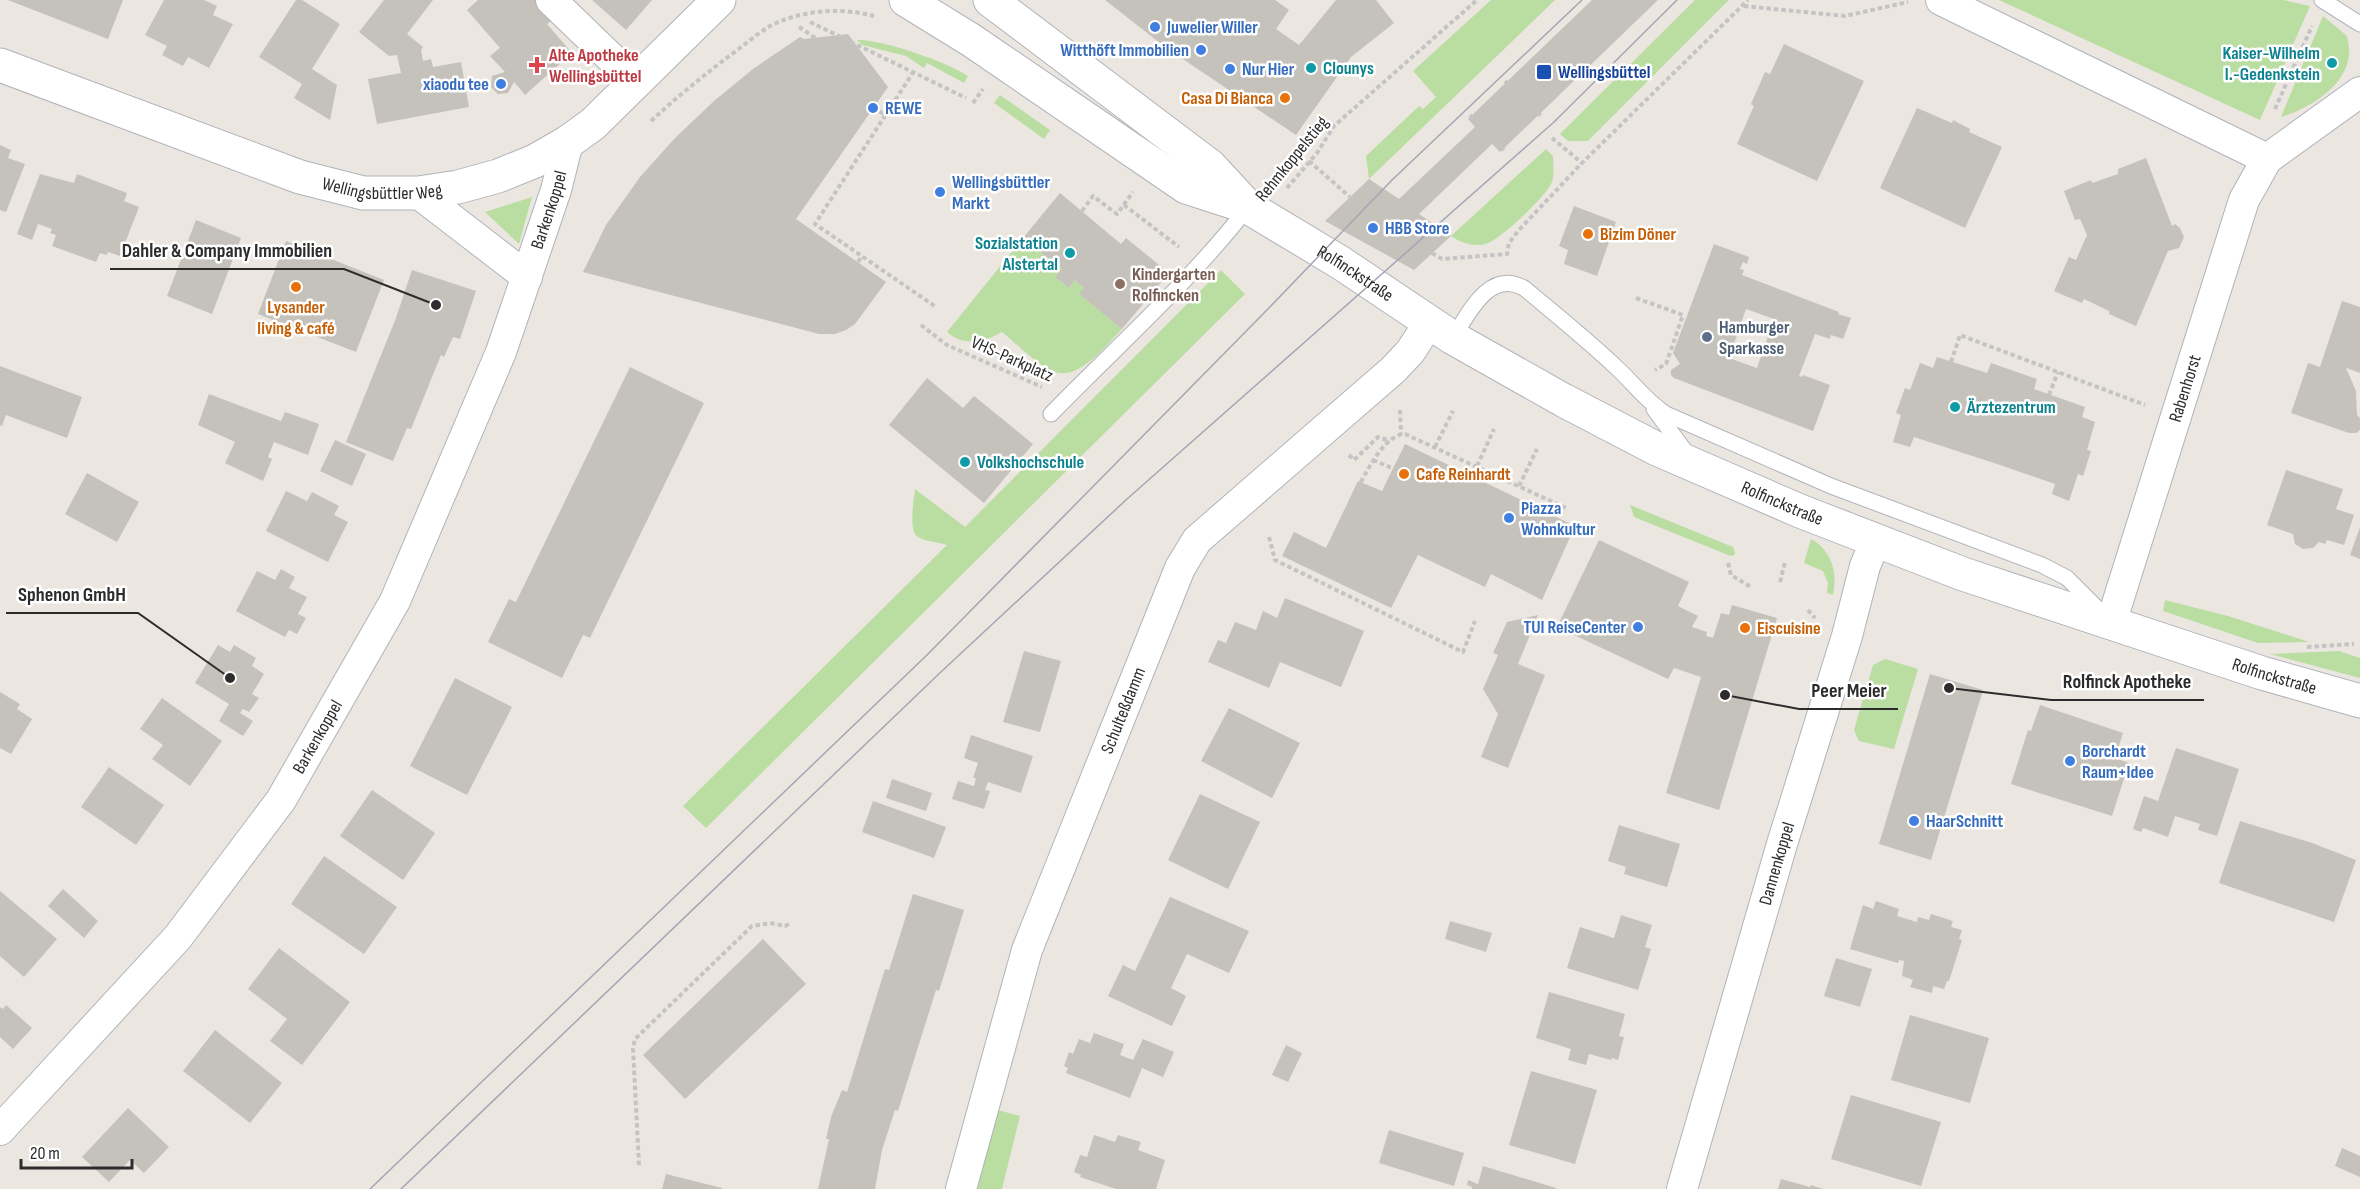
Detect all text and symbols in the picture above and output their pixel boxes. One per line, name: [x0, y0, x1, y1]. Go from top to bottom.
place label: Juwelier Willer: [1166, 17, 1258, 38]
marker: Juwelier Willer: [1148, 20, 1162, 34]
place label: Witthöft Immobilien: [1060, 40, 1189, 61]
marker: Witthöft Immobilien: [1194, 43, 1208, 57]
place label: Kaiser-Wilhelm I.-Gedenkstein: [2222, 43, 2320, 85]
place label: Alte Apotheke Wellingsbüttel: [548, 45, 641, 87]
marker: Kaiser-Wilhelm I.-Gedenkstein: [2325, 56, 2339, 70]
marker: Alte Apotheke Wellingsbüttel: [530, 58, 544, 72]
place label: Clounys: [1323, 58, 1374, 79]
place label: Nur Hier: [1242, 59, 1295, 80]
marker: Clounys: [1304, 61, 1318, 75]
marker: Nur Hier: [1223, 62, 1237, 76]
place label: Wellingsbüttel: [1558, 62, 1650, 83]
marker: Wellingsbüttel: [1535, 63, 1553, 81]
place label: xiaodu tee: [423, 74, 489, 95]
marker: xiaodu tee: [494, 77, 508, 91]
place label: Casa Di Bianca: [1181, 88, 1273, 109]
marker: Casa Di Bianca: [1278, 91, 1292, 105]
place label: REWE: [885, 98, 922, 119]
marker: REWE: [866, 101, 880, 115]
street label: Rehmkoppelstieg: [1251, 112, 1333, 206]
street label: Barkenkoppel: [526, 168, 571, 252]
place label: Wellingsbüttler Markt: [952, 172, 1050, 214]
street label: Wellingsbüttler Weg: [320, 173, 444, 204]
marker: Wellingsbüttler Markt: [933, 185, 947, 199]
place label: HBB Store: [1385, 218, 1449, 239]
marker: HBB Store: [1366, 221, 1380, 235]
place label: Bizim Döner: [1600, 224, 1676, 245]
marker: Bizim Döner: [1581, 227, 1595, 241]
callout: Dahler & Company Immobilien: [110, 231, 344, 269]
place label: Sozialstation Alstertal: [975, 233, 1058, 275]
text: Dahler & Company Immobilien: [122, 239, 332, 263]
street label: Rolfinckstraße: [1313, 241, 1398, 306]
marker: Sozialstation Alstertal: [1063, 246, 1077, 260]
place label: Kindergarten Rolfincken: [1132, 264, 1215, 306]
marker: Kindergarten Rolfincken: [1113, 277, 1127, 291]
marker: Lysander living & café: [289, 280, 303, 294]
place label: Lysander living & café: [257, 297, 335, 339]
place label: Hamburger Sparkasse: [1719, 317, 1790, 359]
marker: Hamburger Sparkasse: [1700, 330, 1714, 344]
street label: VHS-Parkplatz: [968, 332, 1057, 387]
street label: Rabenhorst: [2164, 352, 2205, 425]
place label: Ärztezentrum: [1966, 397, 2056, 418]
marker: Ärztezentrum: [1948, 400, 1962, 414]
place label: Volkshochschule: [977, 452, 1084, 473]
marker: Volkshochschule: [958, 455, 972, 469]
place label: Cafe Reinhardt: [1416, 464, 1511, 485]
marker: Cafe Reinhardt: [1397, 467, 1411, 481]
street label: Rolfinckstraße: [1738, 476, 1826, 529]
place label: Piazza Wohnkultur: [1521, 498, 1596, 540]
marker: Piazza Wohnkultur: [1502, 511, 1516, 525]
callout: Sphenon GmbH: [6, 575, 138, 613]
text: Sphenon GmbH: [18, 583, 126, 607]
place label: TUI ReiseCenter: [1523, 617, 1626, 638]
place label: Eiscuisine: [1757, 618, 1821, 639]
marker: TUI ReiseCenter: [1631, 620, 1645, 634]
marker: Eiscuisine: [1738, 621, 1752, 635]
street label: Rolfinckstraße: [2230, 653, 2319, 699]
callout: Rolfinck Apotheke: [2051, 662, 2204, 700]
street label: Schulteßdamm: [1096, 664, 1150, 757]
text: Rolfinck Apotheke: [2063, 670, 2191, 694]
callout: Peer Meier: [1799, 671, 1898, 709]
text: Peer Meier: [1811, 679, 1887, 703]
street label: Barkenkoppel: [288, 696, 347, 777]
place label: Borchardt Raum+Idee: [2082, 741, 2154, 783]
marker: Borchardt Raum+Idee: [2063, 754, 2077, 768]
place label: HaarSchnitt: [1926, 811, 2003, 832]
marker: HaarSchnitt: [1907, 814, 1921, 828]
street label: Dannenkoppel: [1754, 819, 1799, 907]
scale bar: [21, 1132, 132, 1170]
text: 20 m: [30, 1143, 60, 1164]

